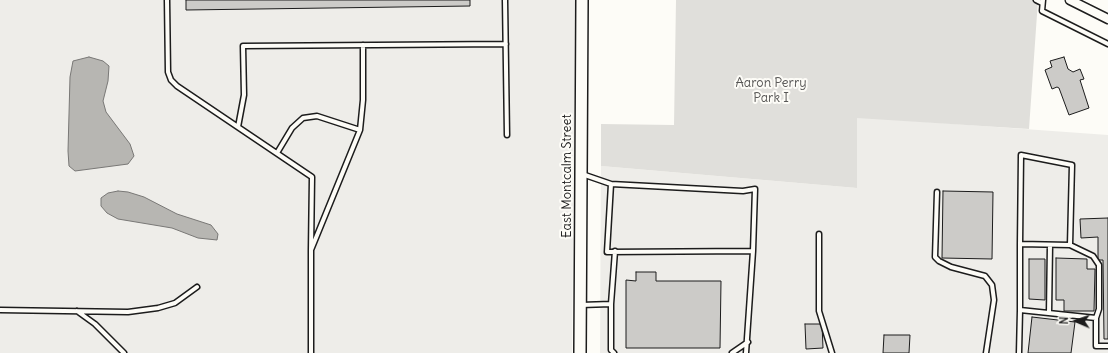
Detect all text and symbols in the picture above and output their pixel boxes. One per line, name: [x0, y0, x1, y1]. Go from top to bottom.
park label: Aaron Perry Park I: [735, 75, 807, 106]
street label: East Montcalm Street: [559, 114, 575, 238]
north arrow: [1056, 301, 1096, 341]
text: N: [1057, 317, 1071, 325]

